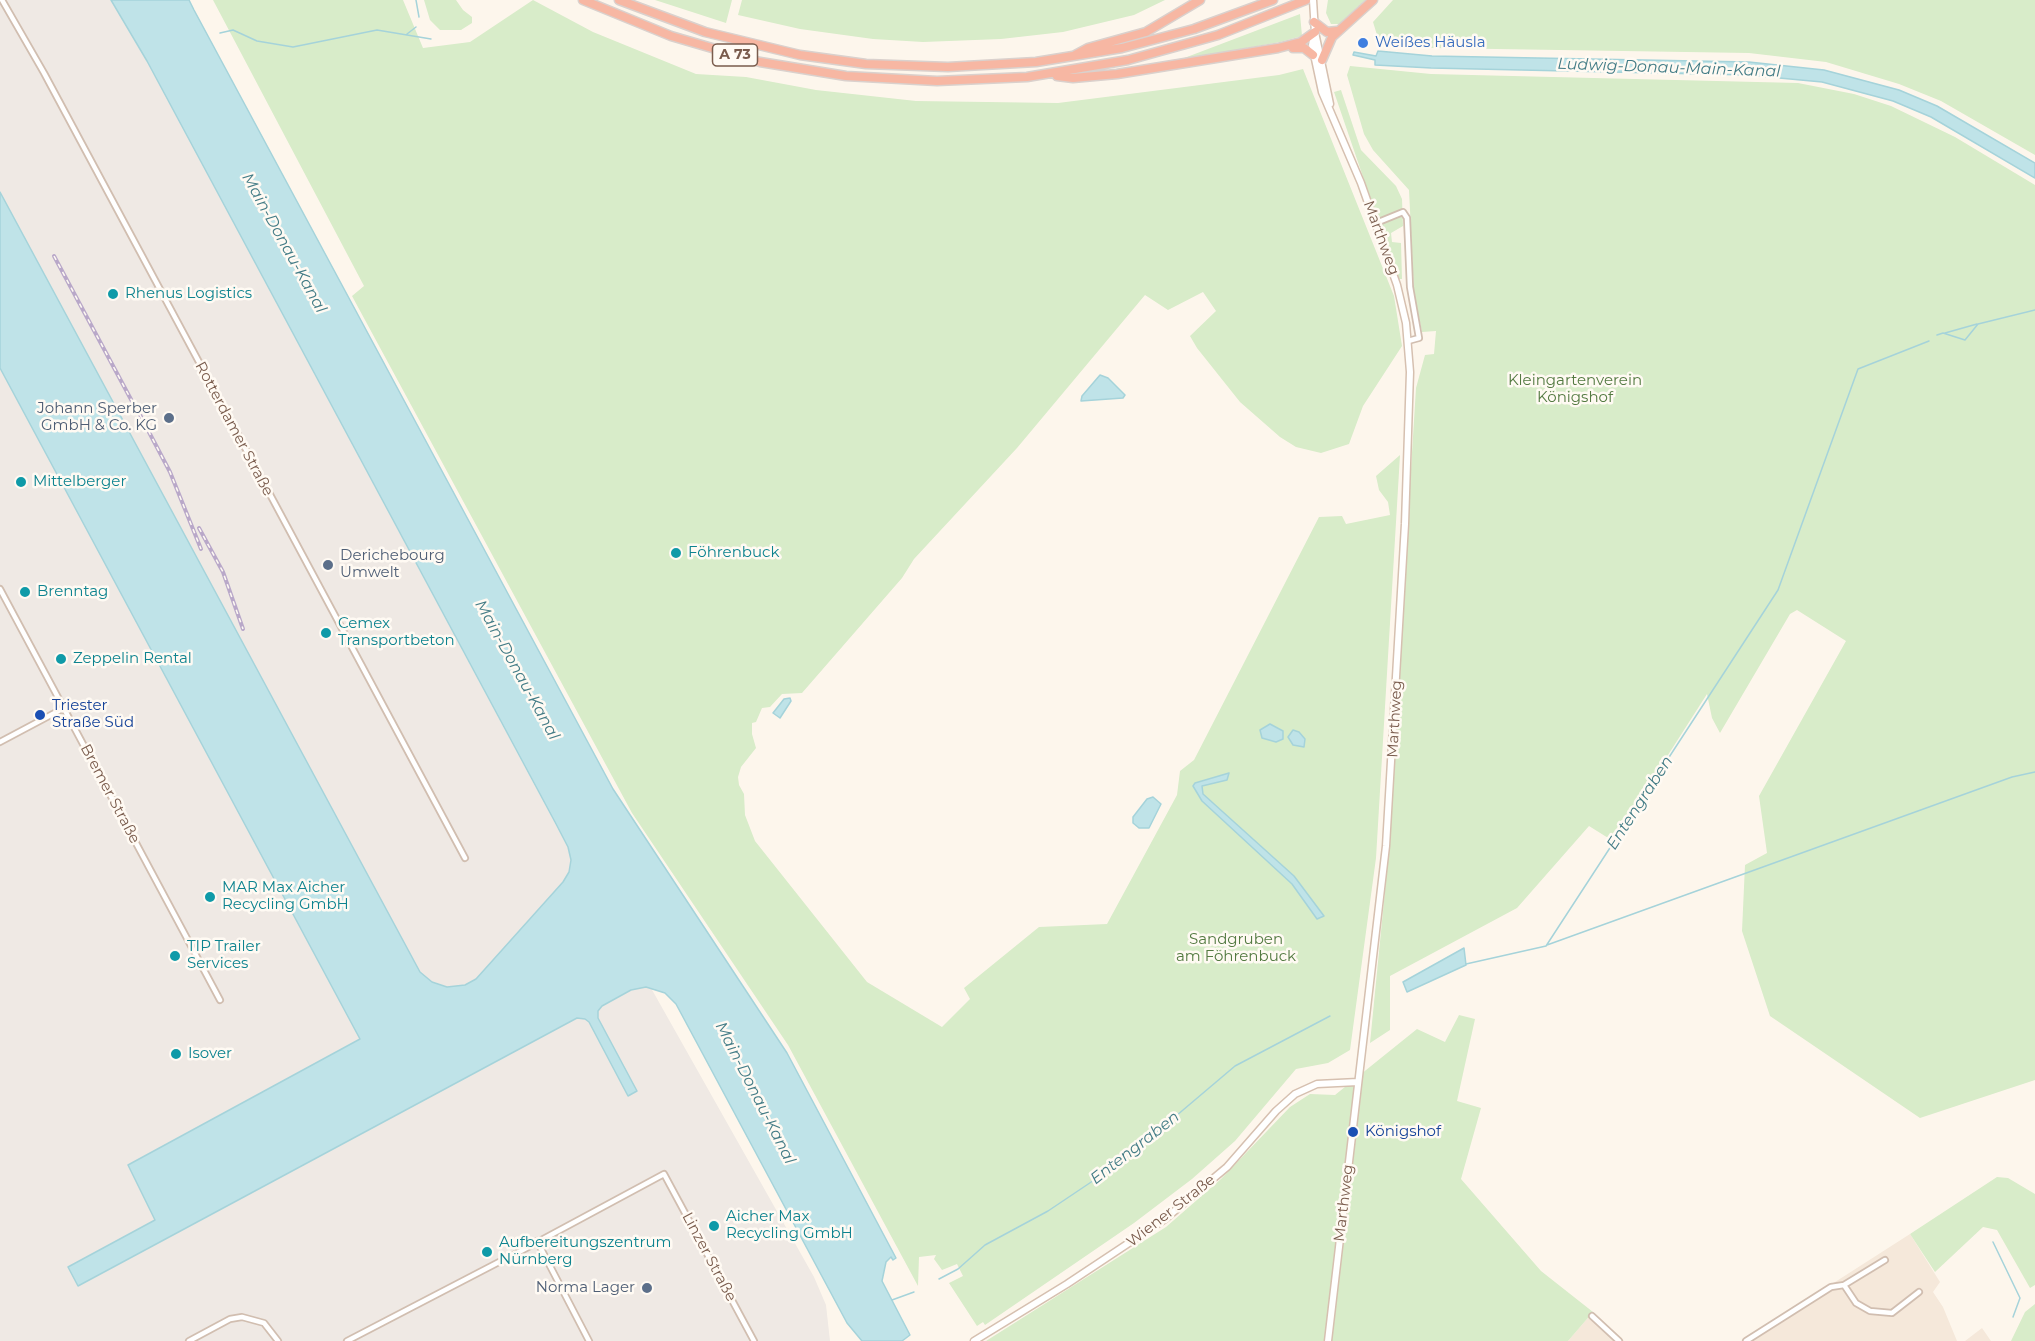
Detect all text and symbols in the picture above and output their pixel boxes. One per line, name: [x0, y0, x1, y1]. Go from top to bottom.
place label: Weißes Häusla: [1375, 34, 1486, 52]
marker: Weißes Häusla: [1356, 36, 1370, 50]
road number: A 73: [712, 44, 758, 66]
water label: Ludwig-Donau-Main-Kanal: [1557, 55, 1781, 81]
water label: Main-Donau-Kanal: [238, 170, 330, 316]
street label: Marthweg: [1359, 198, 1403, 278]
place label: Rhenus Logistics: [125, 285, 252, 303]
marker: Rhenus Logistics: [106, 287, 120, 301]
street label: Rotterdamer Straße: [191, 359, 277, 499]
park label: Kleingartenverein Königshof: [1508, 372, 1642, 407]
place label: Johann Sperber GmbH & Co. KG: [37, 400, 157, 435]
marker: Johann Sperber GmbH & Co. KG: [162, 411, 176, 425]
place label: Mittelberger: [33, 473, 126, 491]
marker: Mittelberger: [14, 475, 28, 489]
place label: Föhrenbuck: [688, 544, 779, 562]
marker: Föhrenbuck: [669, 546, 683, 560]
place label: Derichebourg Umwelt: [340, 547, 445, 582]
marker: Derichebourg Umwelt: [321, 558, 335, 572]
place label: Brenntag: [37, 583, 108, 601]
marker: Brenntag: [18, 585, 32, 599]
water label: Main-Donau-Kanal: [471, 597, 563, 743]
place label: Cemex Transportbeton: [338, 615, 455, 650]
marker: Cemex Transportbeton: [319, 626, 333, 640]
place label: Zeppelin Rental: [73, 650, 192, 668]
marker: Zeppelin Rental: [54, 652, 68, 666]
street label: Marthweg: [1384, 680, 1406, 758]
place label: Triester Straße Süd: [52, 697, 134, 732]
marker: Triester Straße Süd: [33, 708, 47, 722]
street label: Bremer Straße: [76, 741, 144, 847]
water label: Entengraben: [1603, 753, 1677, 853]
place label: MAR Max Aicher Recycling GmbH: [222, 879, 349, 914]
marker: MAR Max Aicher Recycling GmbH: [203, 890, 217, 904]
park label: Sandgruben am Föhrenbuck: [1176, 931, 1296, 966]
place label: TIP Trailer Services: [187, 938, 261, 973]
marker: TIP Trailer Services: [168, 949, 182, 963]
water label: Main-Donau-Kanal: [711, 1019, 799, 1167]
place label: Isover: [188, 1045, 232, 1063]
marker: Isover: [169, 1047, 183, 1061]
water label: Entengraben: [1087, 1107, 1183, 1189]
place label: Königshof: [1365, 1123, 1441, 1141]
marker: Königshof: [1346, 1125, 1360, 1139]
street label: Marthweg: [1330, 1163, 1358, 1243]
street label: Wiener Straße: [1123, 1171, 1219, 1251]
place label: Aicher Max Recycling GmbH: [726, 1208, 853, 1243]
street label: Linzer Straße: [678, 1209, 740, 1305]
marker: Aicher Max Recycling GmbH: [707, 1219, 721, 1233]
place label: Aufbereitungszentrum Nürnberg: [499, 1234, 672, 1269]
marker: Aufbereitungszentrum Nürnberg: [480, 1245, 494, 1259]
place label: Norma Lager: [536, 1279, 635, 1297]
marker: Norma Lager: [640, 1281, 654, 1295]

